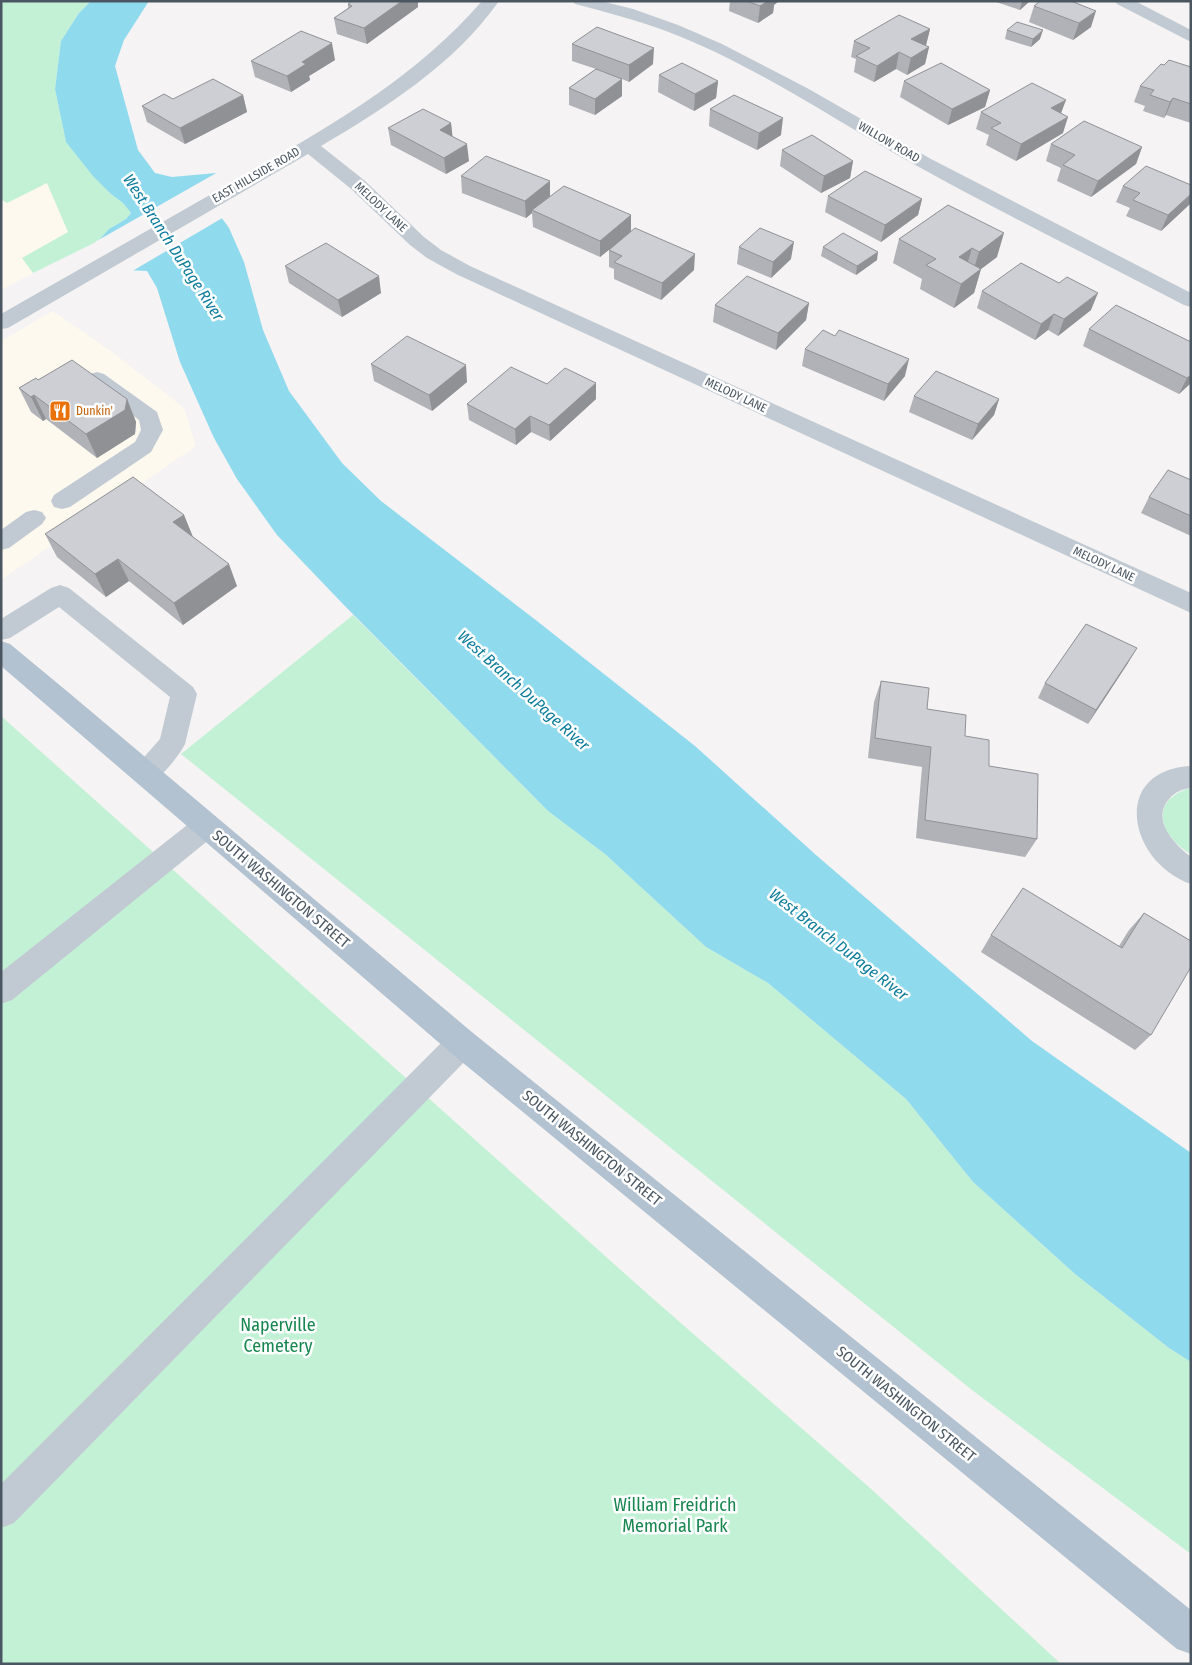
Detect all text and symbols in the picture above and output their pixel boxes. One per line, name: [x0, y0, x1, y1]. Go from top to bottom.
street label: WILLOW ROAD: [856, 119, 922, 165]
street label: EAST HILLSIDE ROAD: [210, 144, 302, 206]
water label: West Branch DuPage River: [119, 171, 228, 324]
street label: MELODY LANE: [352, 179, 410, 235]
street label: MELODY LANE: [703, 375, 769, 416]
restaurant icon: Dunkin': [48, 399, 72, 423]
place label: Dunkin': [76, 404, 113, 418]
street label: MELODY LANE: [1071, 544, 1137, 585]
water label: West Branch DuPage River: [454, 626, 594, 755]
street label: SOUTH WASHINGTON STREET: [209, 826, 353, 952]
water label: West Branch DuPage River: [766, 884, 912, 1005]
street label: SOUTH WASHINGTON STREET: [519, 1086, 665, 1210]
park label: Naperville Cemetery: [240, 1314, 316, 1357]
street label: SOUTH WASHINGTON STREET: [833, 1342, 979, 1466]
park label: William Freidrich Memorial Park: [613, 1494, 737, 1537]

